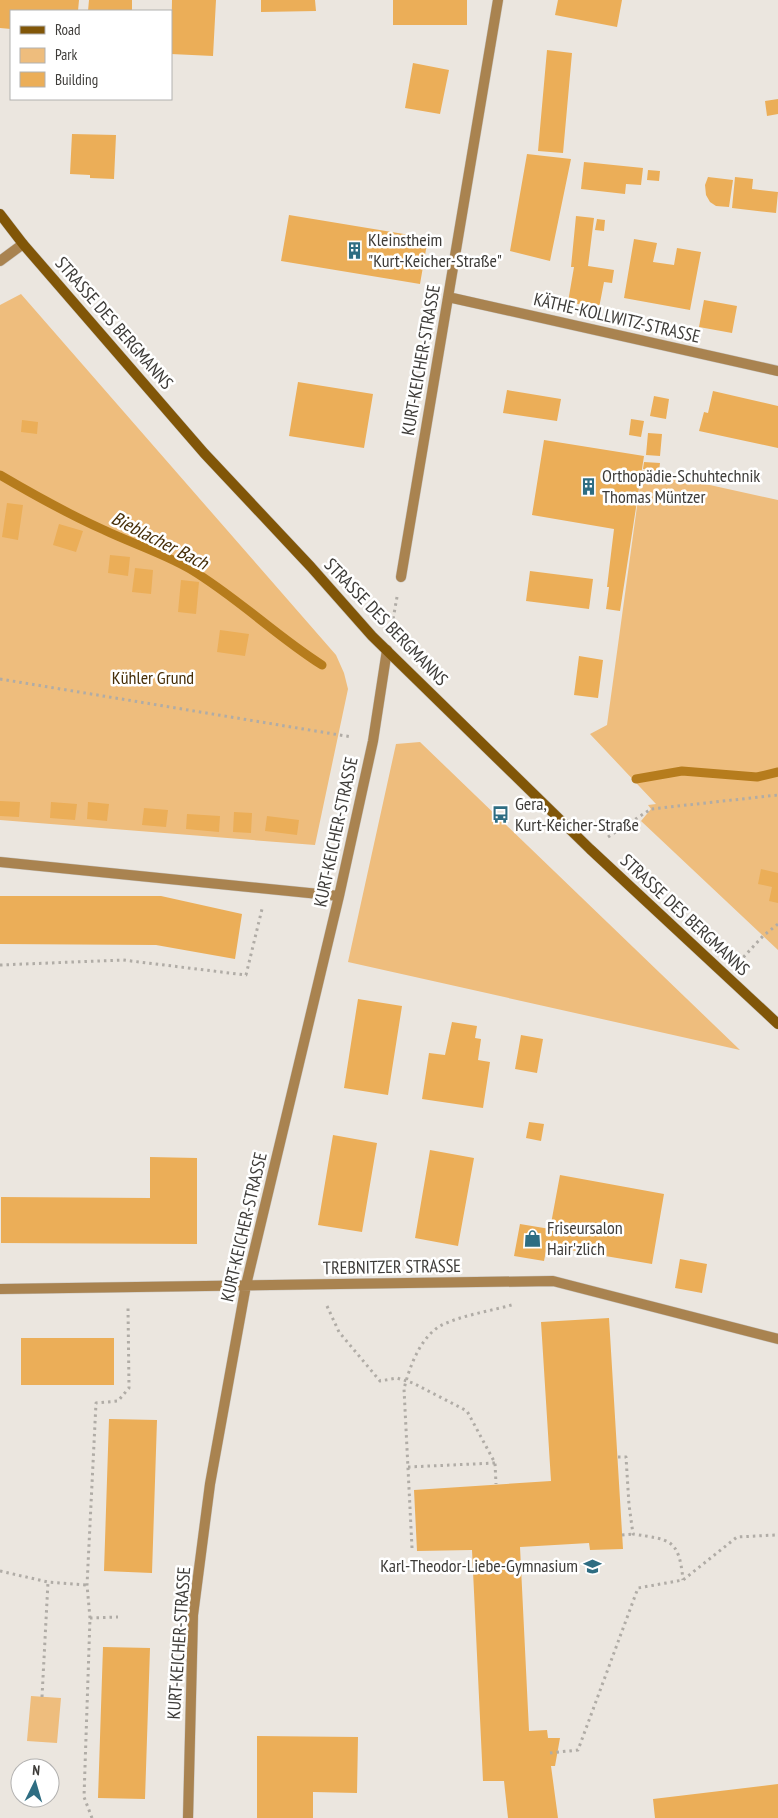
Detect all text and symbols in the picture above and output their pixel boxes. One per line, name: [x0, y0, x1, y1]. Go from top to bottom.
legend: [10, 10, 172, 100]
text: Road: [55, 20, 81, 39]
text: Park: [55, 45, 77, 64]
text: Building: [55, 70, 98, 89]
place label: Kleinstheim "Kurt-Keicher-Straße": [368, 228, 502, 272]
building icon: Kleinstheim "Kurt-Keicher-Straße": [344, 240, 364, 260]
street label: STRASSE DES BERGMANNS: [50, 252, 178, 394]
street label: KURT-KEICHER-STRASSE: [396, 283, 445, 437]
street label: KÄTHE-KOLLWITZ-STRASSE: [532, 287, 703, 348]
place label: Orthopädie-Schuhtechnik Thomas Müntzer: [602, 464, 760, 508]
building icon: Orthopädie-Schuhtechnik Thomas Müntzer: [578, 476, 598, 496]
water label: Bieblacher Bach: [108, 505, 214, 575]
street label: STRASSE DES BERGMANNS: [320, 553, 453, 690]
park label: Kühler Grund: [112, 666, 194, 689]
street label: KURT-KEICHER-STRASSE: [308, 755, 363, 909]
place label: Gera, Kurt-Keicher-Straße: [515, 792, 639, 836]
bus stop icon: Gera, Kurt-Keicher-Straße: [491, 804, 511, 824]
street label: STRASSE DES BERGMANNS: [616, 849, 755, 981]
street label: KURT-KEICHER-STRASSE: [215, 1150, 272, 1304]
place label: Friseursalon Hair'zlich: [547, 1216, 623, 1260]
shop icon: Friseursalon Hair'zlich: [523, 1228, 543, 1248]
street label: TREBNITZER STRASSE: [323, 1254, 461, 1279]
place label: Karl-Theodor-Liebe-Gymnasium: [380, 1554, 578, 1577]
school or university icon: Karl-Theodor-Liebe-Gymnasium: [582, 1556, 602, 1576]
street label: KURT-KEICHER-STRASSE: [162, 1566, 195, 1720]
north arrow: [10, 1758, 60, 1808]
text: N: [32, 1761, 41, 1779]

